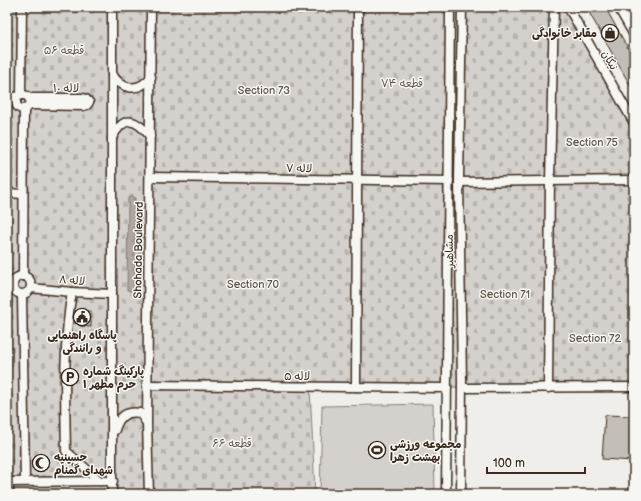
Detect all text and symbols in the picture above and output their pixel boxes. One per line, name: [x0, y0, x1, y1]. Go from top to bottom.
shop icon: مقابر خانوادگی: [600, 23, 620, 43]
place label: مقابر خانوادگی: [532, 26, 597, 41]
park label: قطعه ۵۶: [44, 44, 84, 57]
street label: نیکان: [599, 48, 620, 72]
park label: قطعه ۷۴: [381, 77, 423, 90]
street label: لاله ۱۰: [53, 82, 79, 95]
park label: Section 73: [238, 84, 290, 97]
park label: Section 75: [566, 136, 618, 149]
street label: لاله ۷: [286, 162, 312, 175]
street label: Shohada Boulevard: [131, 201, 146, 299]
street label: مشاهیر: [443, 234, 456, 269]
street label: لاله ۸: [58, 273, 85, 288]
park label: Section 70: [227, 278, 280, 291]
park label: Section 71: [480, 288, 530, 301]
public building icon: پاسگاه راهنمایی و رانندگی: [72, 307, 92, 327]
place label: پاسگاه راهنمایی و رانندگی: [47, 328, 117, 356]
park label: Section 72: [569, 332, 622, 345]
place label: پارکینگ شماره ۱ حرم مطهر: [83, 364, 145, 393]
parking icon: پارکینگ شماره ۱ حرم مطهر: [60, 367, 80, 387]
street label: لاله ۵: [284, 370, 310, 383]
park label: قطعه ۶۶: [212, 437, 252, 450]
place label: مجموعه ورزشی بهشت زهرا: [390, 438, 461, 464]
sports icon: مجموعه ورزشی بهشت زهرا: [367, 440, 387, 460]
scale bar: [487, 449, 585, 475]
place label: حسینیه شهدای گمنام: [54, 451, 113, 479]
mosque icon: حسینیه شهدای گمنام: [31, 453, 51, 473]
text: 100 m: [493, 456, 525, 471]

